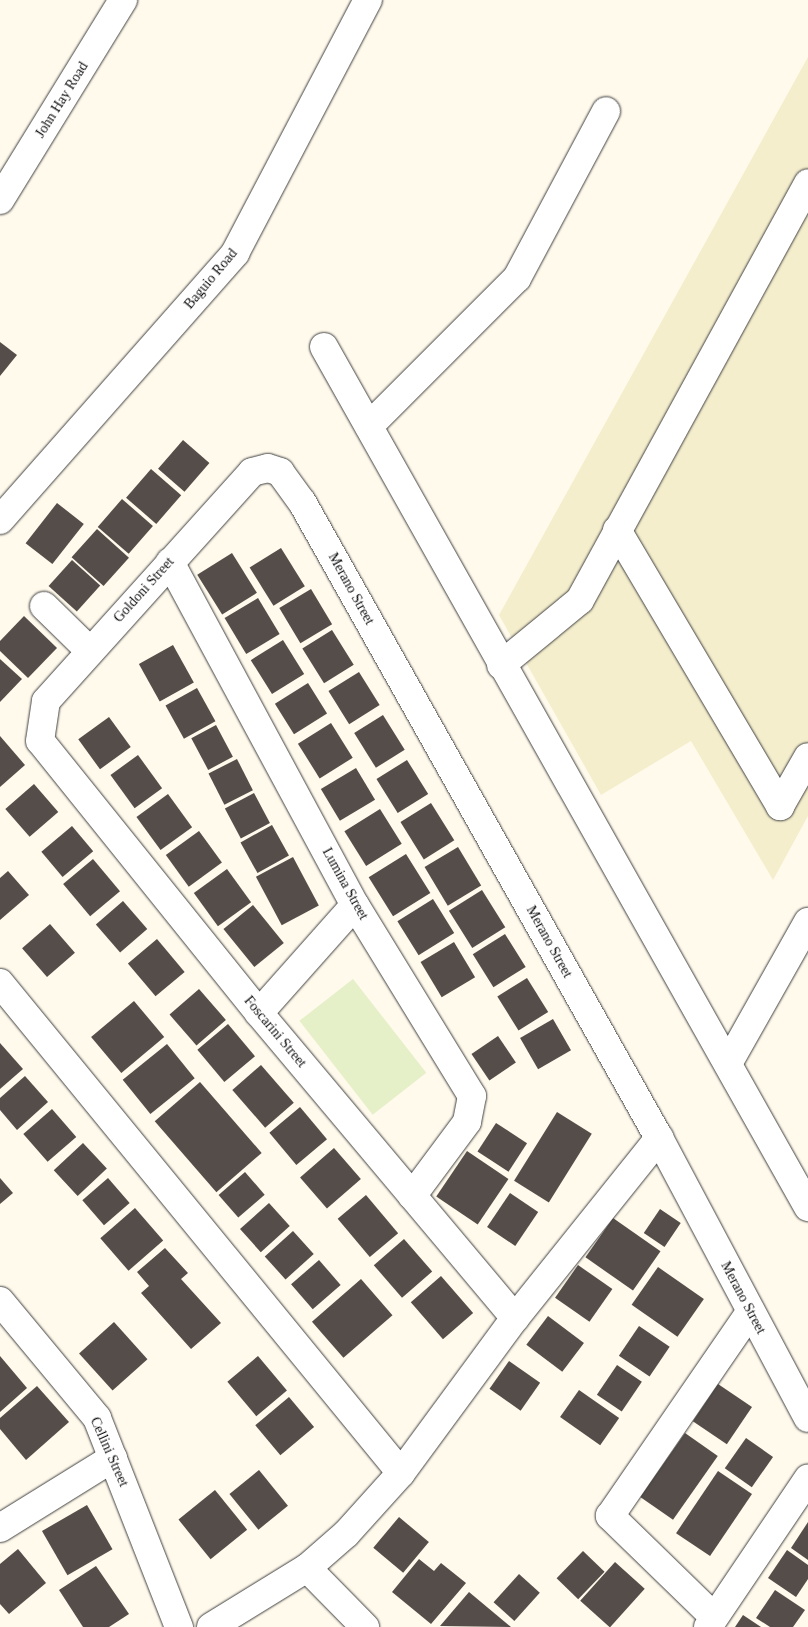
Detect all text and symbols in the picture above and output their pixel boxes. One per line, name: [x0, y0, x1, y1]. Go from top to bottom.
street label: John Hay Road: [32, 59, 92, 141]
street label: Baguio Road: [181, 245, 241, 313]
street label: Merano Street: [324, 550, 378, 628]
street label: Goldoni Street: [110, 554, 178, 626]
street label: Lumina Street: [318, 845, 372, 923]
street label: Merano Street: [522, 903, 576, 981]
street label: Foscarini Street: [240, 993, 310, 1071]
street label: Merano Street: [717, 1259, 769, 1337]
street label: Cellini Street: [86, 1415, 132, 1489]

